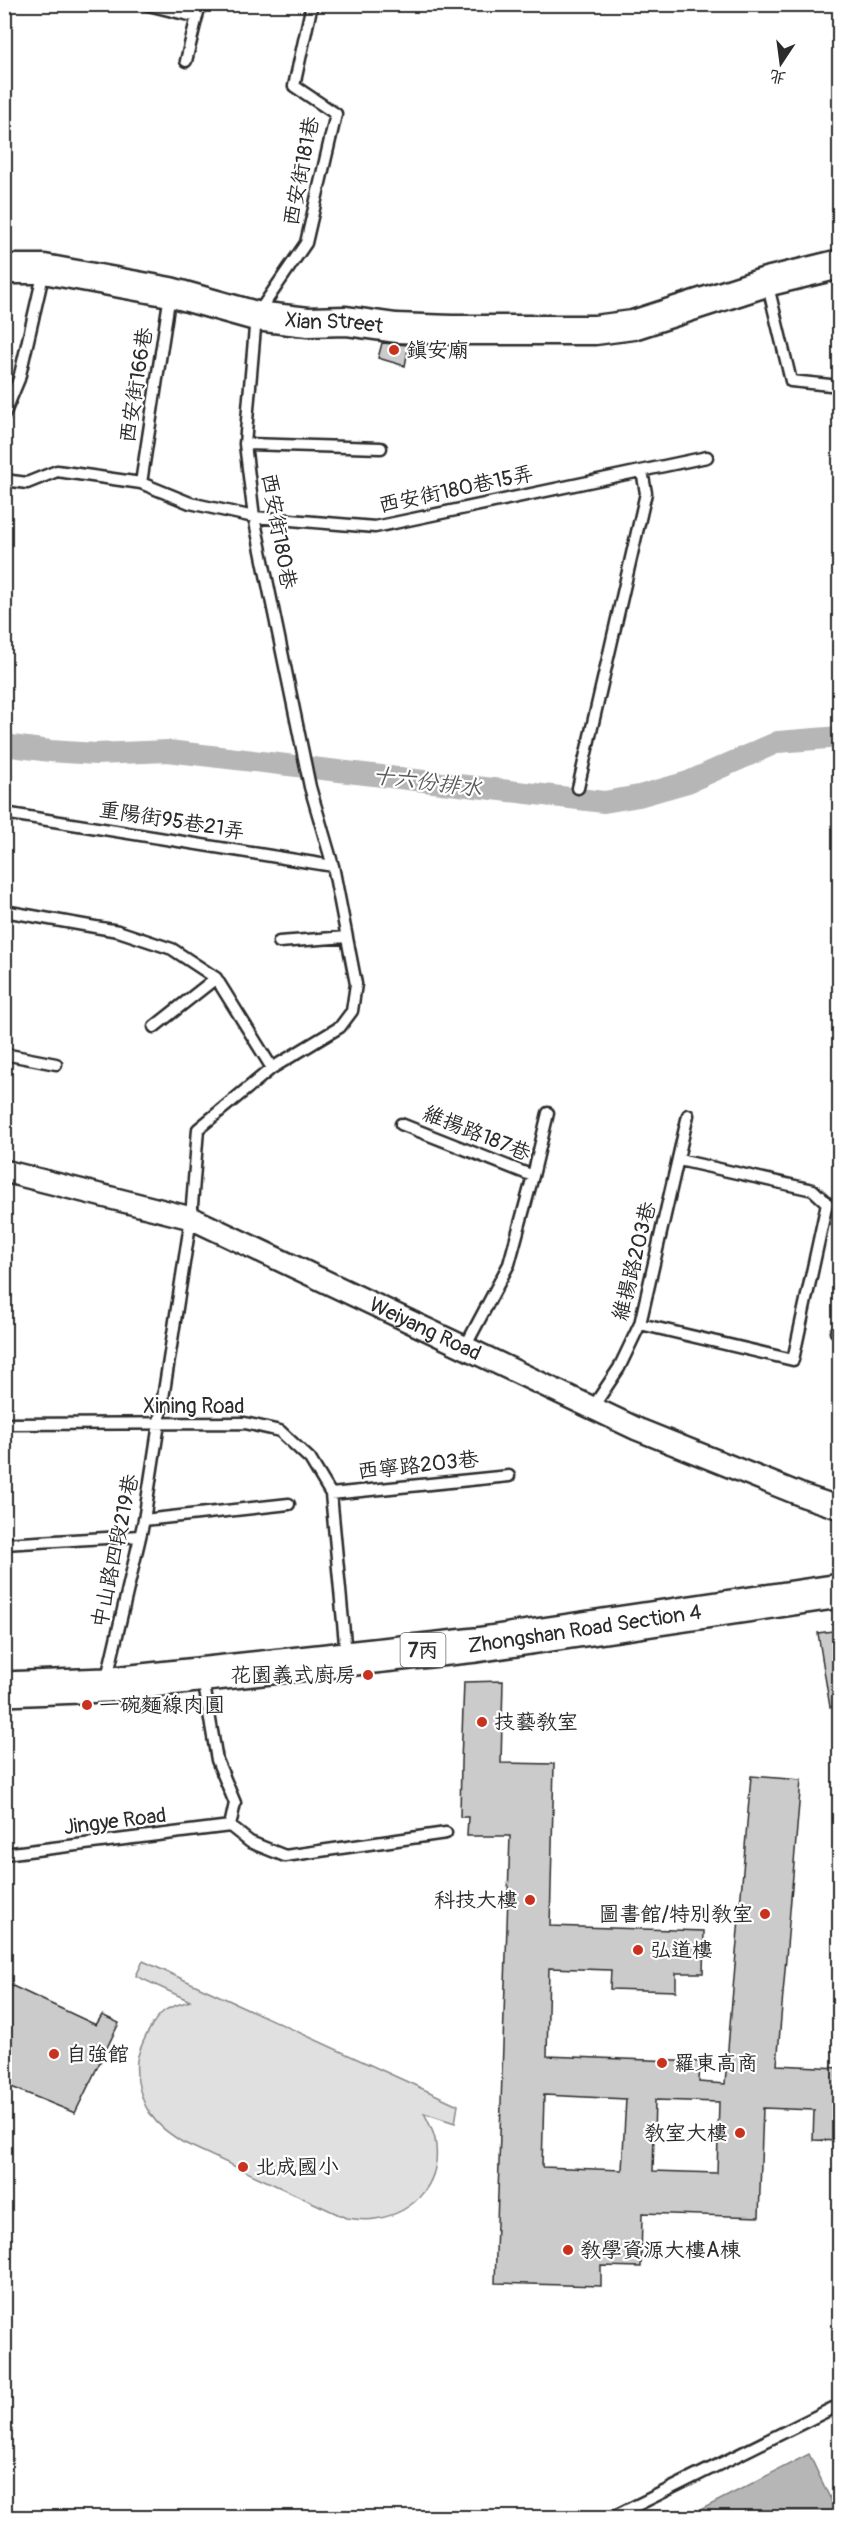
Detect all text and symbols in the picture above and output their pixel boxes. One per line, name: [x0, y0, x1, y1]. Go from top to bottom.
north arrow: [751, 33, 811, 93]
text: 北: [768, 65, 788, 88]
street label: 西安街181巷: [278, 114, 325, 228]
street label: Xian Street: [284, 306, 385, 340]
street label: 西安街166巷: [114, 325, 159, 445]
place label: 鎮安廟: [406, 337, 469, 364]
marker: 鎮安廟: [387, 343, 401, 357]
street label: 西安街180巷15弄: [376, 460, 536, 519]
street label: 西安街180巷: [255, 471, 302, 591]
water label: 十六份排水: [371, 761, 484, 803]
street label: 重陽街95巷21弄: [97, 796, 247, 845]
street label: 維揚路187巷: [419, 1100, 535, 1167]
street label: 維揚路203巷: [607, 1199, 662, 1323]
street label: Weiyang Road: [365, 1291, 485, 1367]
street label: Xining Road: [143, 1393, 245, 1420]
street label: 西寧路203巷: [356, 1446, 480, 1485]
street label: 中山路四段219巷: [86, 1472, 145, 1631]
street label: Zhongshan Road Section 4: [466, 1599, 703, 1660]
road number: 7丙: [400, 1633, 446, 1667]
place label: 花園義式廚房: [230, 1662, 356, 1689]
marker: 花園義式廚房: [361, 1668, 375, 1682]
place label: 一碗麵線肉圓: [99, 1692, 225, 1719]
marker: 一碗麵線肉圓: [80, 1698, 94, 1712]
place label: 技藝教室: [494, 1709, 578, 1736]
marker: 技藝教室: [475, 1715, 489, 1729]
street label: Jingye Road: [62, 1802, 168, 1841]
place label: 科技大樓: [434, 1887, 518, 1914]
marker: 科技大樓: [523, 1893, 537, 1907]
place label: 圖書館/特別教室: [598, 1901, 753, 1928]
marker: 圖書館/特別教室: [758, 1907, 772, 1921]
place label: 弘道樓: [650, 1937, 713, 1964]
marker: 弘道樓: [631, 1943, 645, 1957]
place label: 自強館: [66, 2041, 129, 2068]
marker: 自強館: [47, 2047, 61, 2061]
place label: 羅東高商: [674, 2050, 758, 2077]
marker: 羅東高商: [655, 2056, 669, 2070]
place label: 教室大樓: [644, 2120, 728, 2147]
marker: 教室大樓: [733, 2126, 747, 2140]
place label: 北成國小: [255, 2154, 339, 2181]
marker: 北成國小: [236, 2160, 250, 2174]
place label: 教學資源大樓A棟: [580, 2237, 741, 2264]
marker: 教學資源大樓A棟: [561, 2243, 575, 2257]

